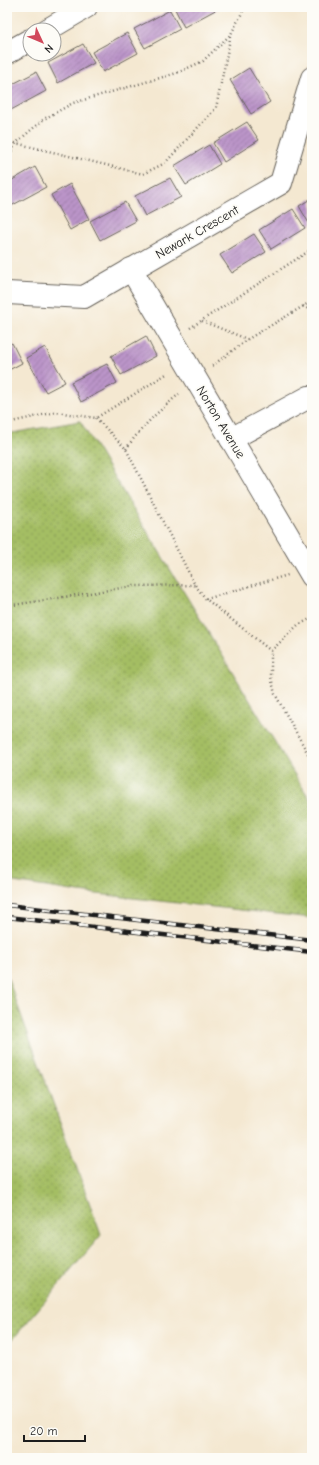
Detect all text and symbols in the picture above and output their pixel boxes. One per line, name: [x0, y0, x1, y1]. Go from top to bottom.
north arrow: [22, 22, 62, 62]
text: N: [42, 41, 56, 56]
street label: Newark Crescent: [153, 201, 242, 262]
street label: Norton Avenue: [193, 383, 249, 461]
scale bar: [24, 1417, 85, 1443]
text: 20 m: [30, 1424, 58, 1438]

